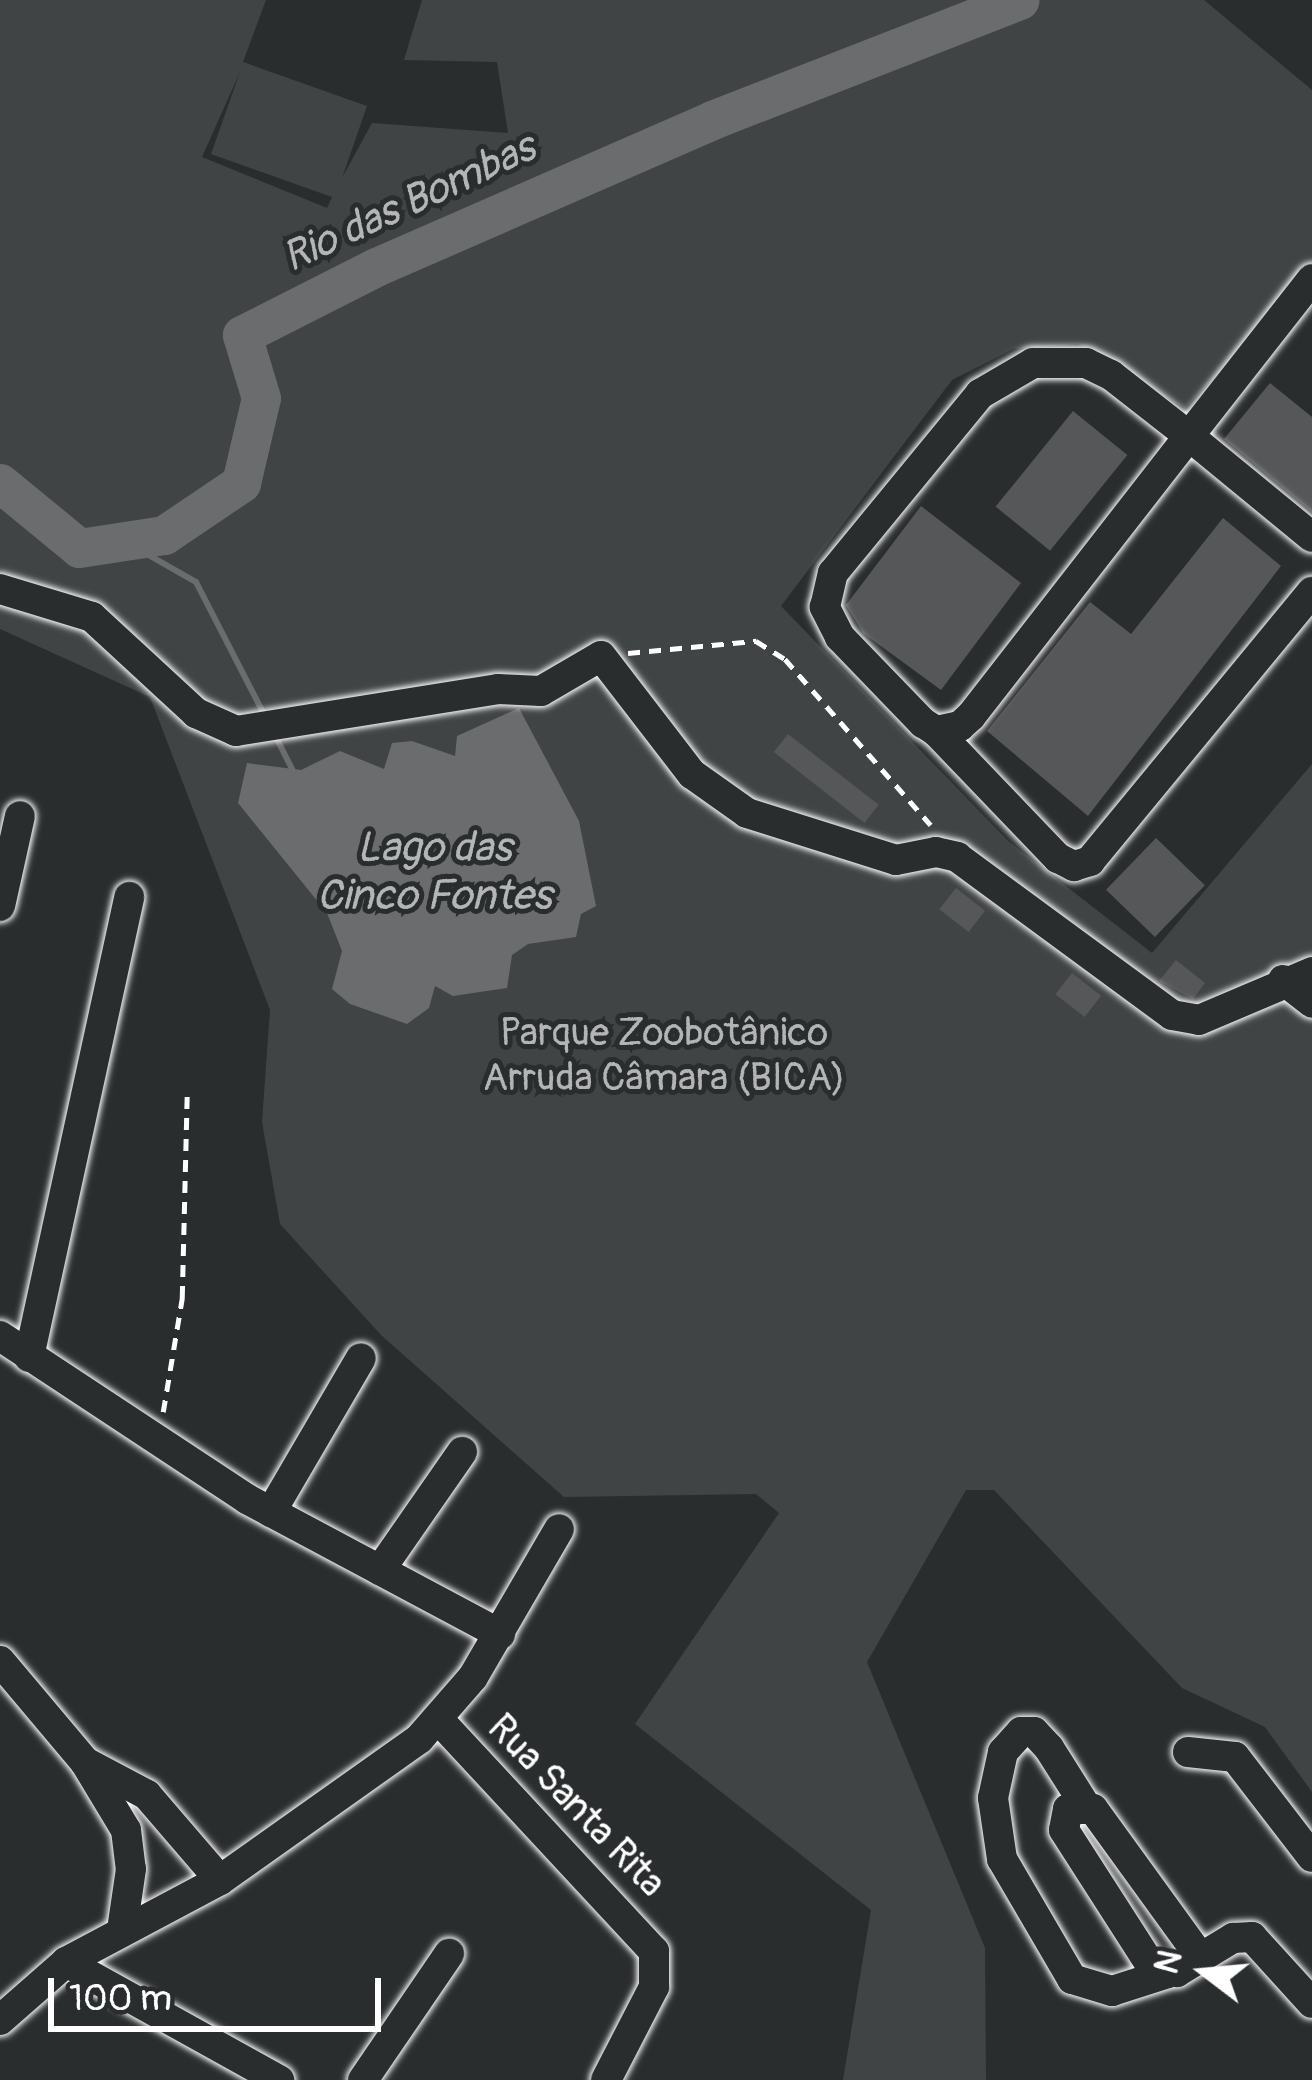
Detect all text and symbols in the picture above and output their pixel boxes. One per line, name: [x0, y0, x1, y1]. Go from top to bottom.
water label: Rio das Bombas: [275, 123, 543, 283]
water label: Lago das Cinco Fontes: [317, 823, 551, 922]
park label: Parque Zoobotânico Arruda Câmara (BICA): [483, 1011, 845, 1102]
street label: Rua Santa Rita: [477, 1705, 675, 1907]
north arrow: [1144, 1912, 1264, 2032]
text: N: [1146, 1946, 1192, 1978]
scale bar: [54, 1954, 387, 2028]
text: 100 m: [69, 1976, 172, 2021]

